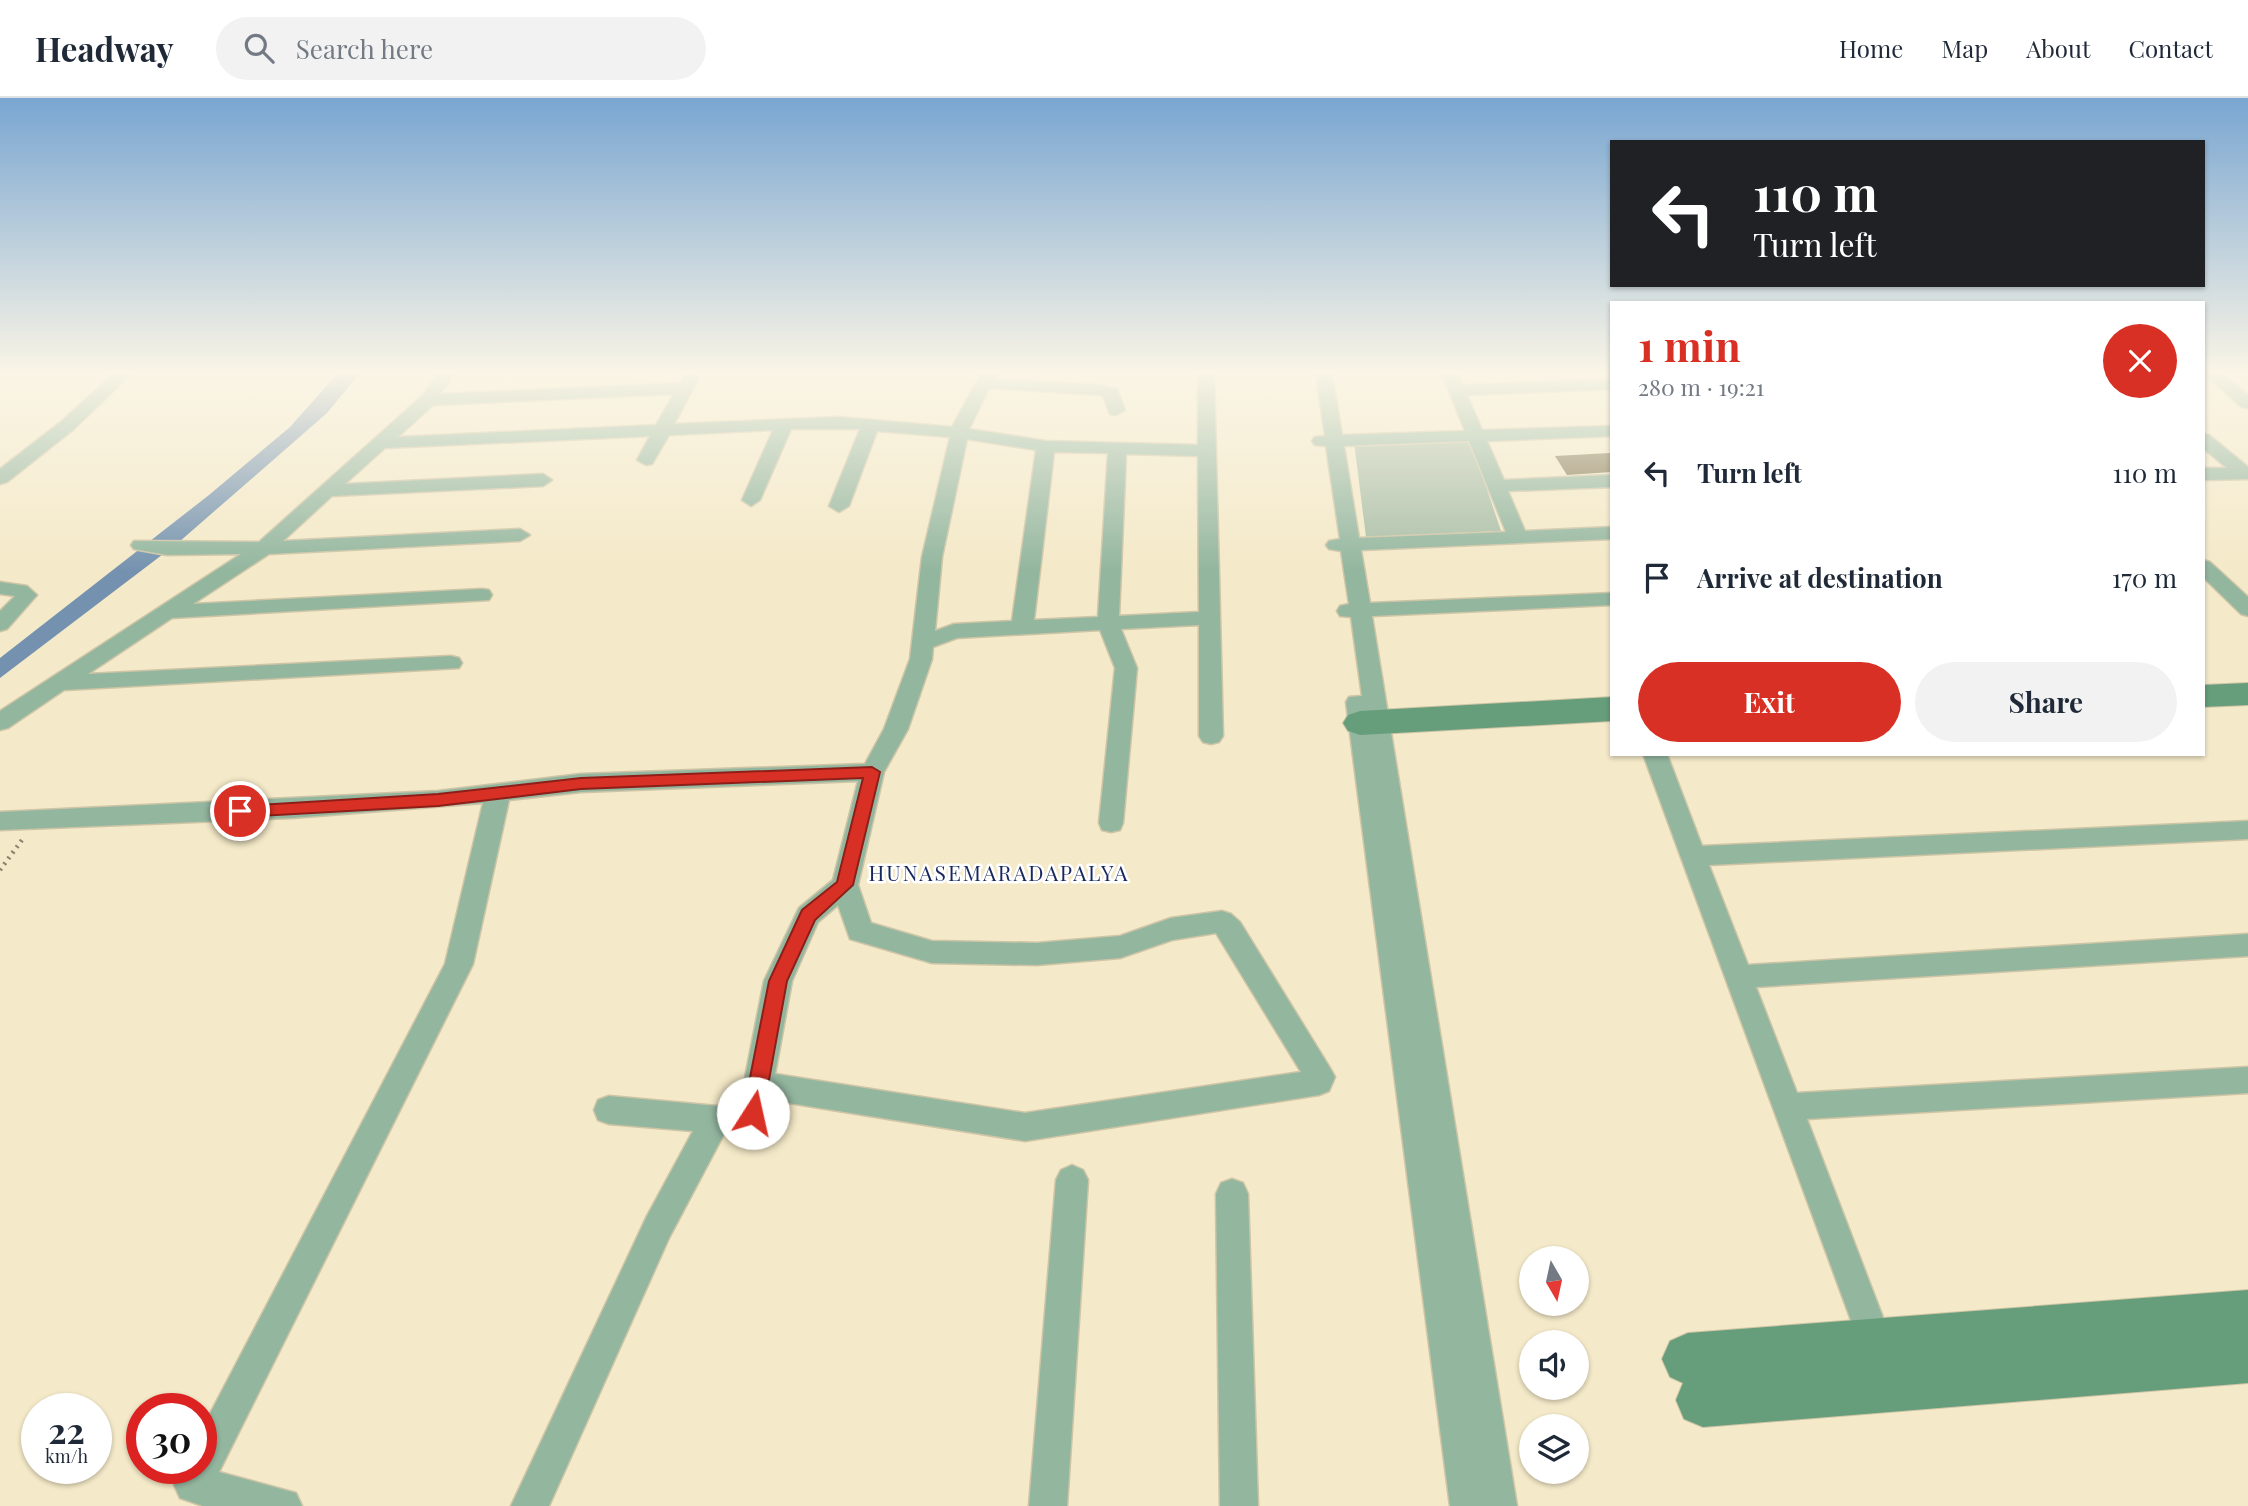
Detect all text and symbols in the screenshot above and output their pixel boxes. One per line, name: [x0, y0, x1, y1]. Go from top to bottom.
search box: [216, 17, 706, 80]
text: Headway: [35, 26, 174, 70]
icon: search: [240, 29, 278, 67]
text: Search here: [296, 31, 433, 66]
text: Home: [1839, 32, 1903, 64]
text: Map: [1941, 32, 1988, 64]
text: About: [2026, 32, 2090, 64]
text: Contact: [2128, 32, 2213, 64]
text: 110 m: [1753, 159, 1878, 224]
icon: left: [1638, 168, 1729, 259]
text: Turn left: [1753, 222, 1877, 265]
text: 1 min: [1638, 317, 1741, 373]
button: close: [2103, 324, 2177, 398]
text: 280 m · 19:21: [1638, 371, 1764, 402]
icon: left: [1638, 454, 1676, 492]
text: Turn left: [1697, 455, 1802, 490]
text: 110 m: [2113, 455, 2177, 490]
icon: arrive: [1638, 559, 1676, 597]
text: Arrive at destination: [1697, 560, 1943, 595]
text: 170 m: [2112, 560, 2177, 595]
button: Exit: [1638, 662, 1901, 742]
button: Share: [1915, 662, 2177, 742]
pin: [210, 781, 270, 841]
icon: arrive: [221, 792, 259, 830]
district label: HUNASEMARADAPALYA: [868, 858, 1130, 886]
position arrow: [716, 1076, 790, 1150]
north arrow: [1519, 1246, 1589, 1316]
map controls: [1519, 1246, 1589, 1484]
button: sound: [1519, 1330, 1589, 1400]
speed limit sign: 30: [126, 1393, 217, 1484]
text: 22: [48, 1406, 85, 1453]
button: layers: [1519, 1414, 1589, 1484]
text: km/h: [45, 1444, 88, 1468]

